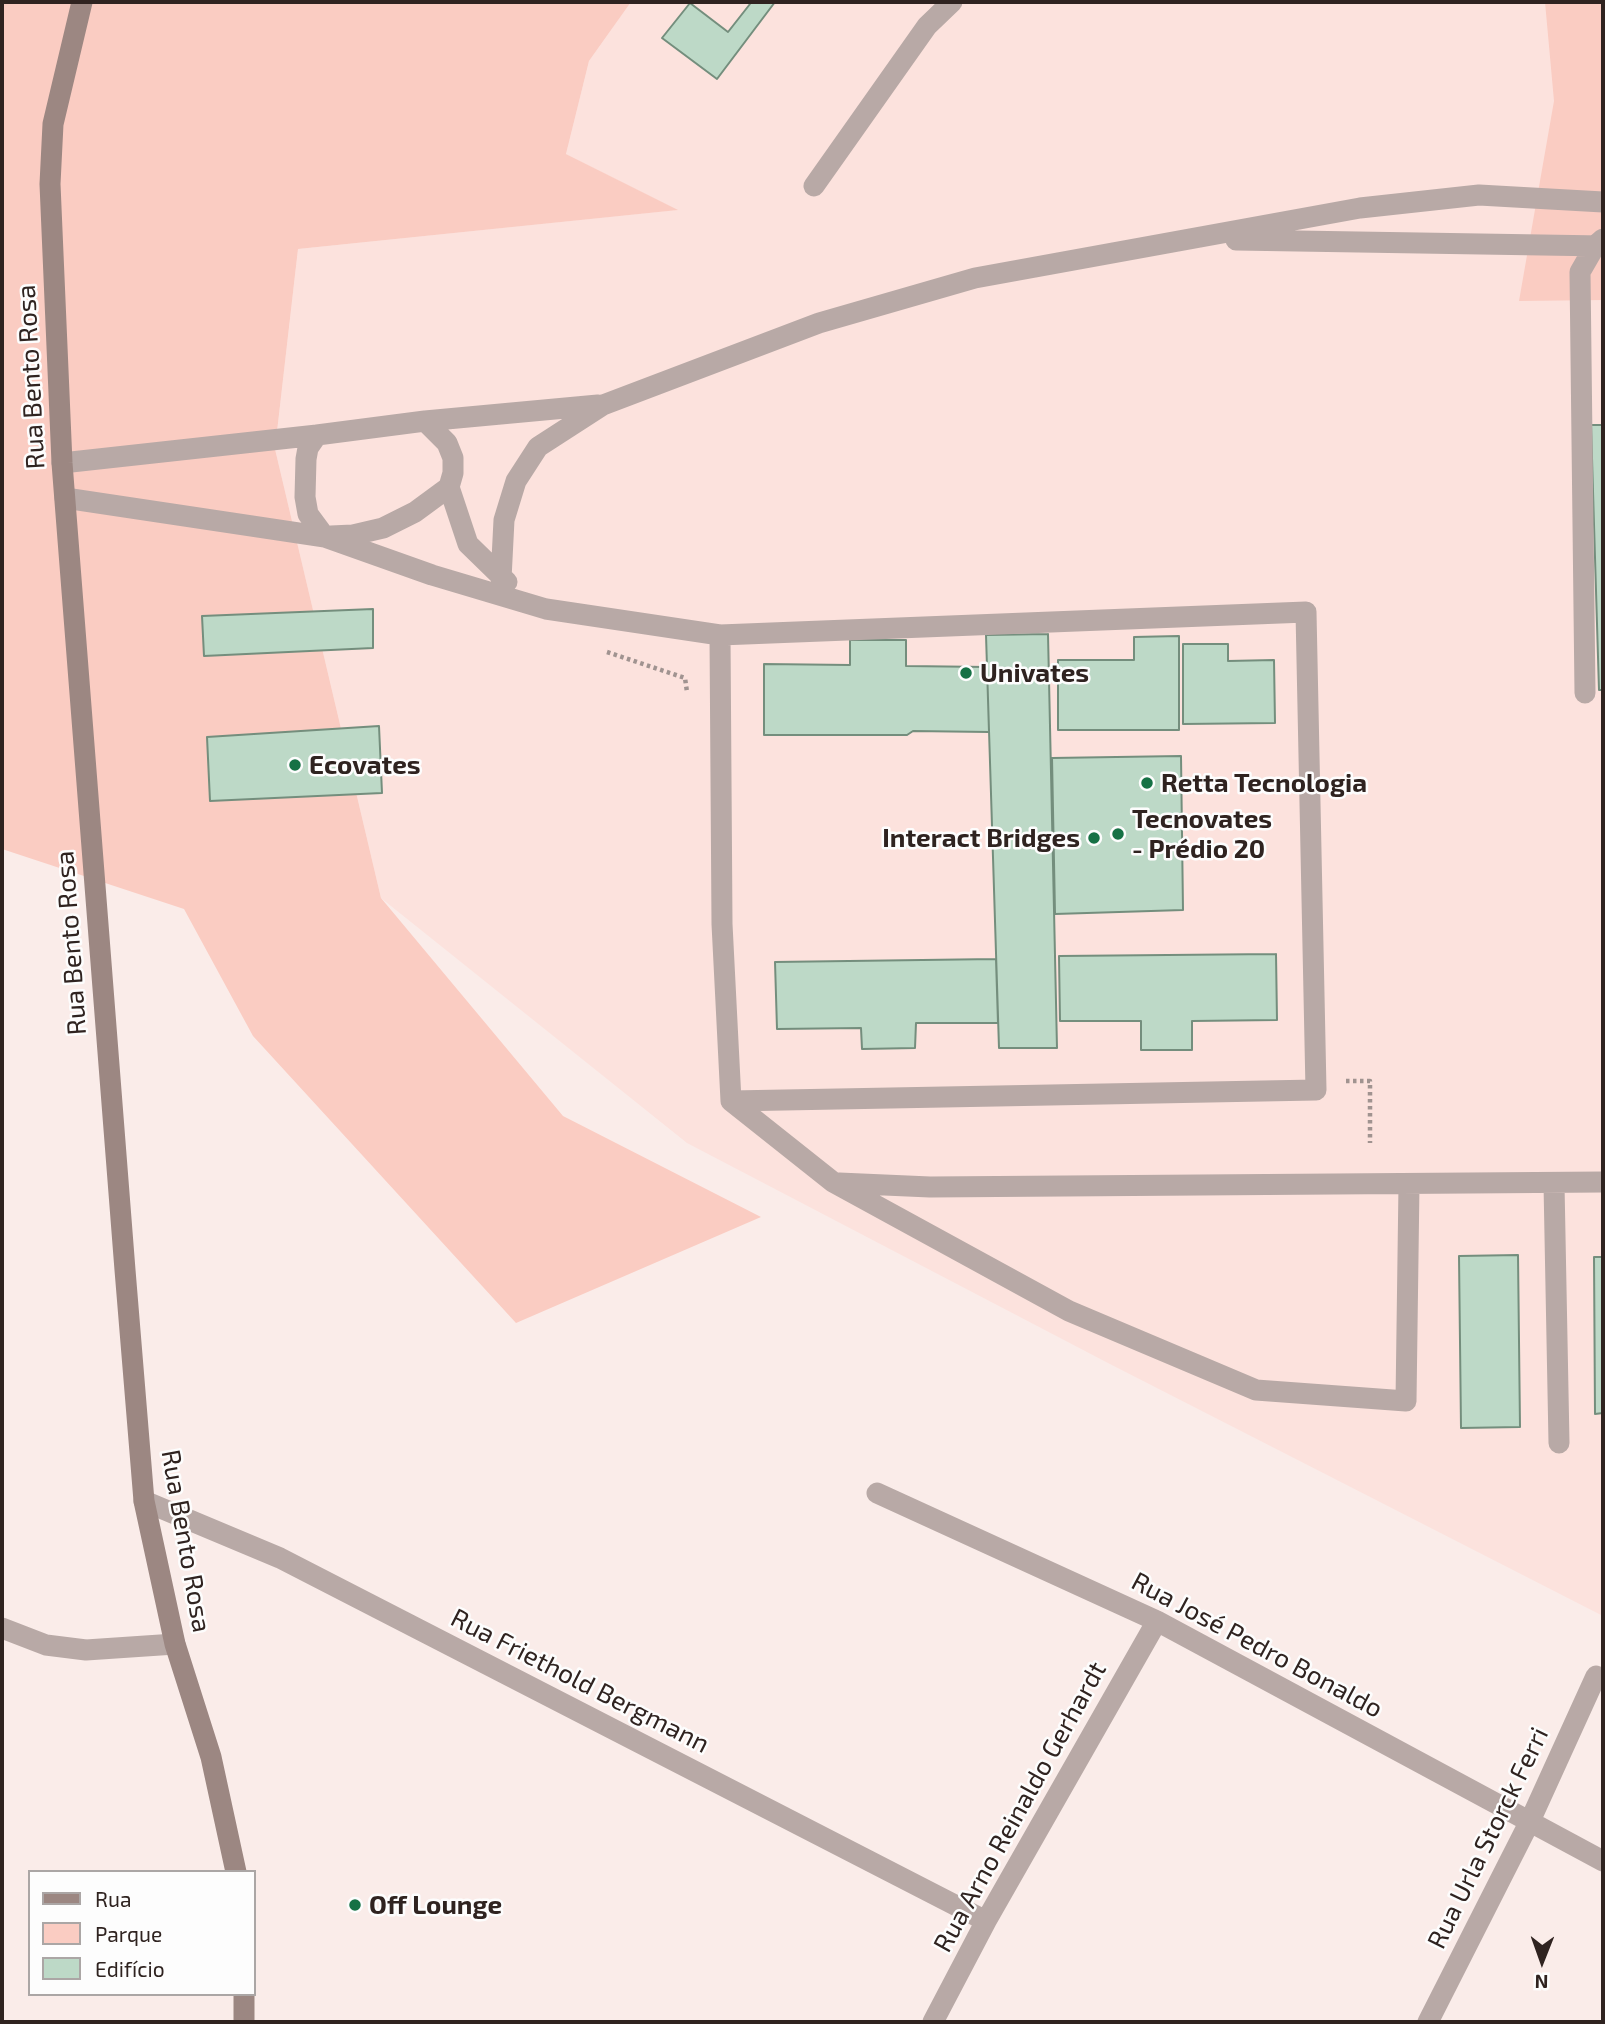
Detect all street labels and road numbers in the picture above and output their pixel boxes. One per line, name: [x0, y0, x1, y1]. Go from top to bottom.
street label: Rua Bento Rosa: [11, 284, 51, 470]
street label: Rua Bento Rosa: [49, 850, 93, 1036]
street label: Rua Bento Rosa: [155, 1447, 217, 1635]
street label: Rua José Pedro Bonaldo: [1126, 1566, 1388, 1724]
street label: Rua Friethold Bergmann: [446, 1602, 714, 1760]
street label: Rua Arno Reinaldo Gerhardt: [927, 1656, 1113, 1958]
street label: Rua Urla Storck Ferri: [1421, 1722, 1555, 1954]

